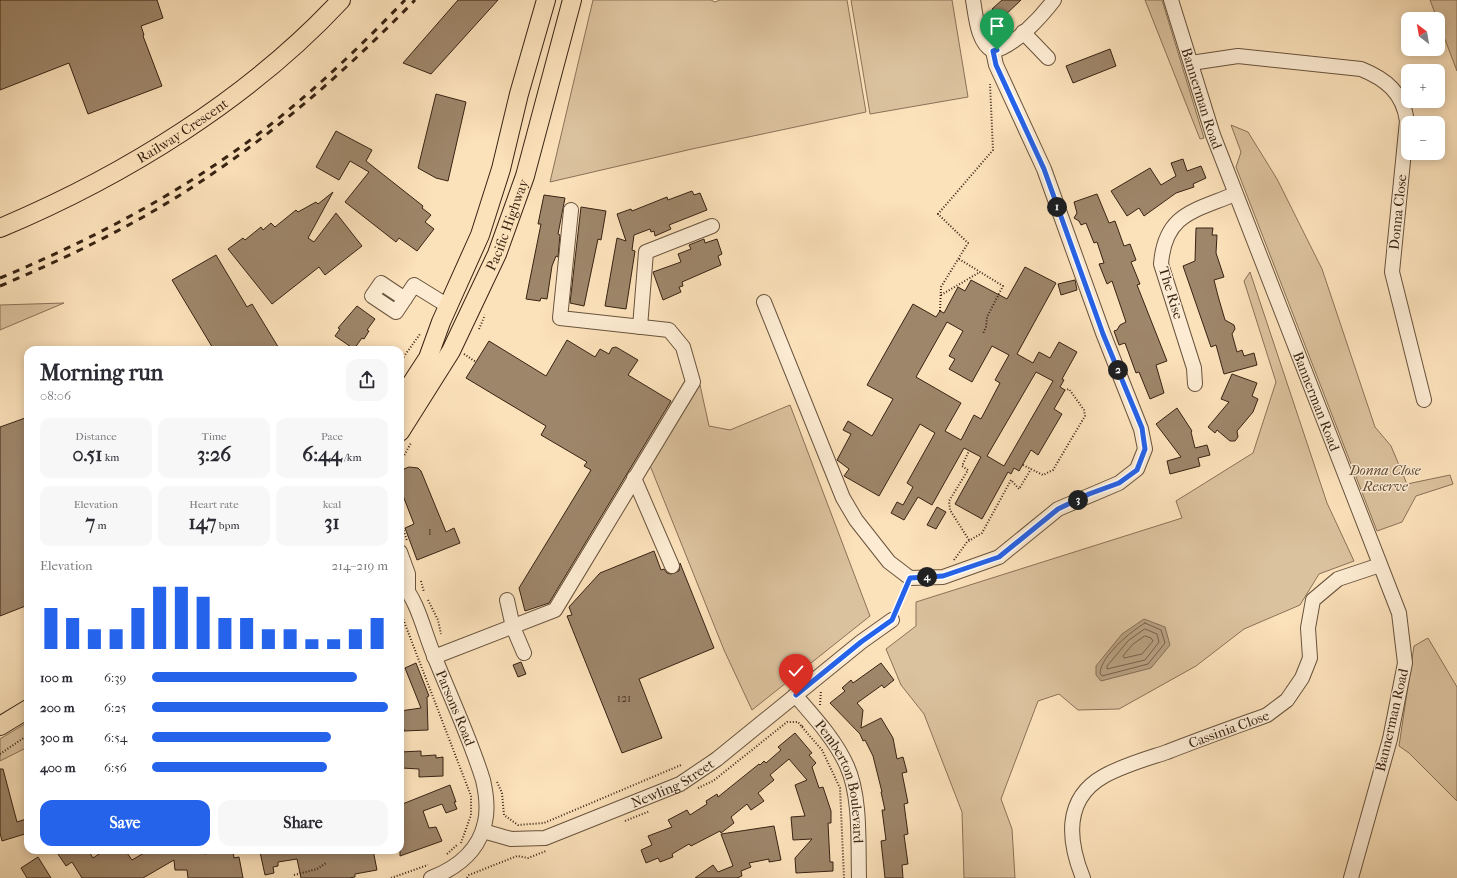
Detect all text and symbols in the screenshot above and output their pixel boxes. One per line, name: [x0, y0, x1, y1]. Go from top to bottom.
pin: [980, 9, 1014, 50]
north arrow: [1401, 12, 1445, 56]
map controls: [1401, 12, 1445, 160]
icon: arrive: [986, 15, 1008, 37]
street label: Bannerman Road: [1178, 46, 1226, 152]
button: +: [1401, 64, 1445, 108]
street label: Railway Crescent: [134, 95, 231, 166]
button: −: [1401, 116, 1445, 160]
street label: Donna Close: [1386, 173, 1410, 251]
street label: Pacific Highway: [482, 176, 532, 273]
pin: 1: [1047, 197, 1067, 217]
text: 1: [1055, 200, 1059, 213]
street label: The Rise: [1155, 265, 1187, 321]
street label: Bannerman Road: [1290, 349, 1344, 454]
button: share: [346, 359, 388, 401]
text: Morning run: [40, 360, 163, 386]
pin: 2: [1108, 360, 1128, 380]
text: 2: [1115, 363, 1121, 376]
text: 08:06: [40, 388, 71, 403]
text: Distance: [75, 430, 117, 443]
text: Time: [202, 430, 227, 443]
text: Pace: [321, 430, 343, 443]
text: 0.51: [72, 443, 102, 466]
text: 3:26: [197, 443, 231, 466]
text: 6:44: [302, 443, 342, 466]
text: km: [102, 451, 120, 464]
text: /km: [342, 451, 362, 464]
park label: Donna Close Reserve: [1348, 462, 1421, 495]
pin: 3: [1068, 490, 1088, 510]
text: 3: [1076, 493, 1080, 506]
text: Elevation: [74, 498, 118, 511]
text: Heart rate: [189, 498, 239, 511]
text: kcal: [323, 498, 341, 511]
text: 7: [85, 511, 95, 534]
text: 147: [188, 511, 216, 534]
text: 31: [324, 511, 340, 534]
text: m: [95, 519, 107, 532]
text: bpm: [216, 519, 240, 532]
house number: 1: [428, 524, 432, 538]
text: Elevation: [40, 558, 93, 573]
text: 214–219 m: [332, 558, 388, 573]
pin: 4: [917, 567, 937, 587]
text: 4: [924, 570, 930, 583]
pin: [779, 654, 813, 695]
icon: check: [785, 660, 807, 682]
street label: Parsons Road: [432, 667, 479, 748]
street label: Bannerman Road: [1372, 667, 1412, 773]
text: 100 m: [40, 670, 73, 685]
text: 6:39: [104, 670, 126, 685]
house number: 121: [617, 691, 631, 705]
text: 200 m: [40, 700, 75, 715]
text: 6:25: [104, 700, 127, 715]
street label: Cassinia Close: [1186, 706, 1271, 751]
street label: Pemberton Boulevard: [811, 716, 867, 844]
text: 300 m: [40, 730, 73, 745]
text: 6:54: [104, 730, 127, 745]
street label: Newling Street: [628, 755, 717, 811]
text: 400 m: [40, 760, 76, 775]
text: 6:56: [104, 760, 127, 775]
button: Save: [40, 800, 210, 846]
button: Share: [218, 800, 388, 846]

